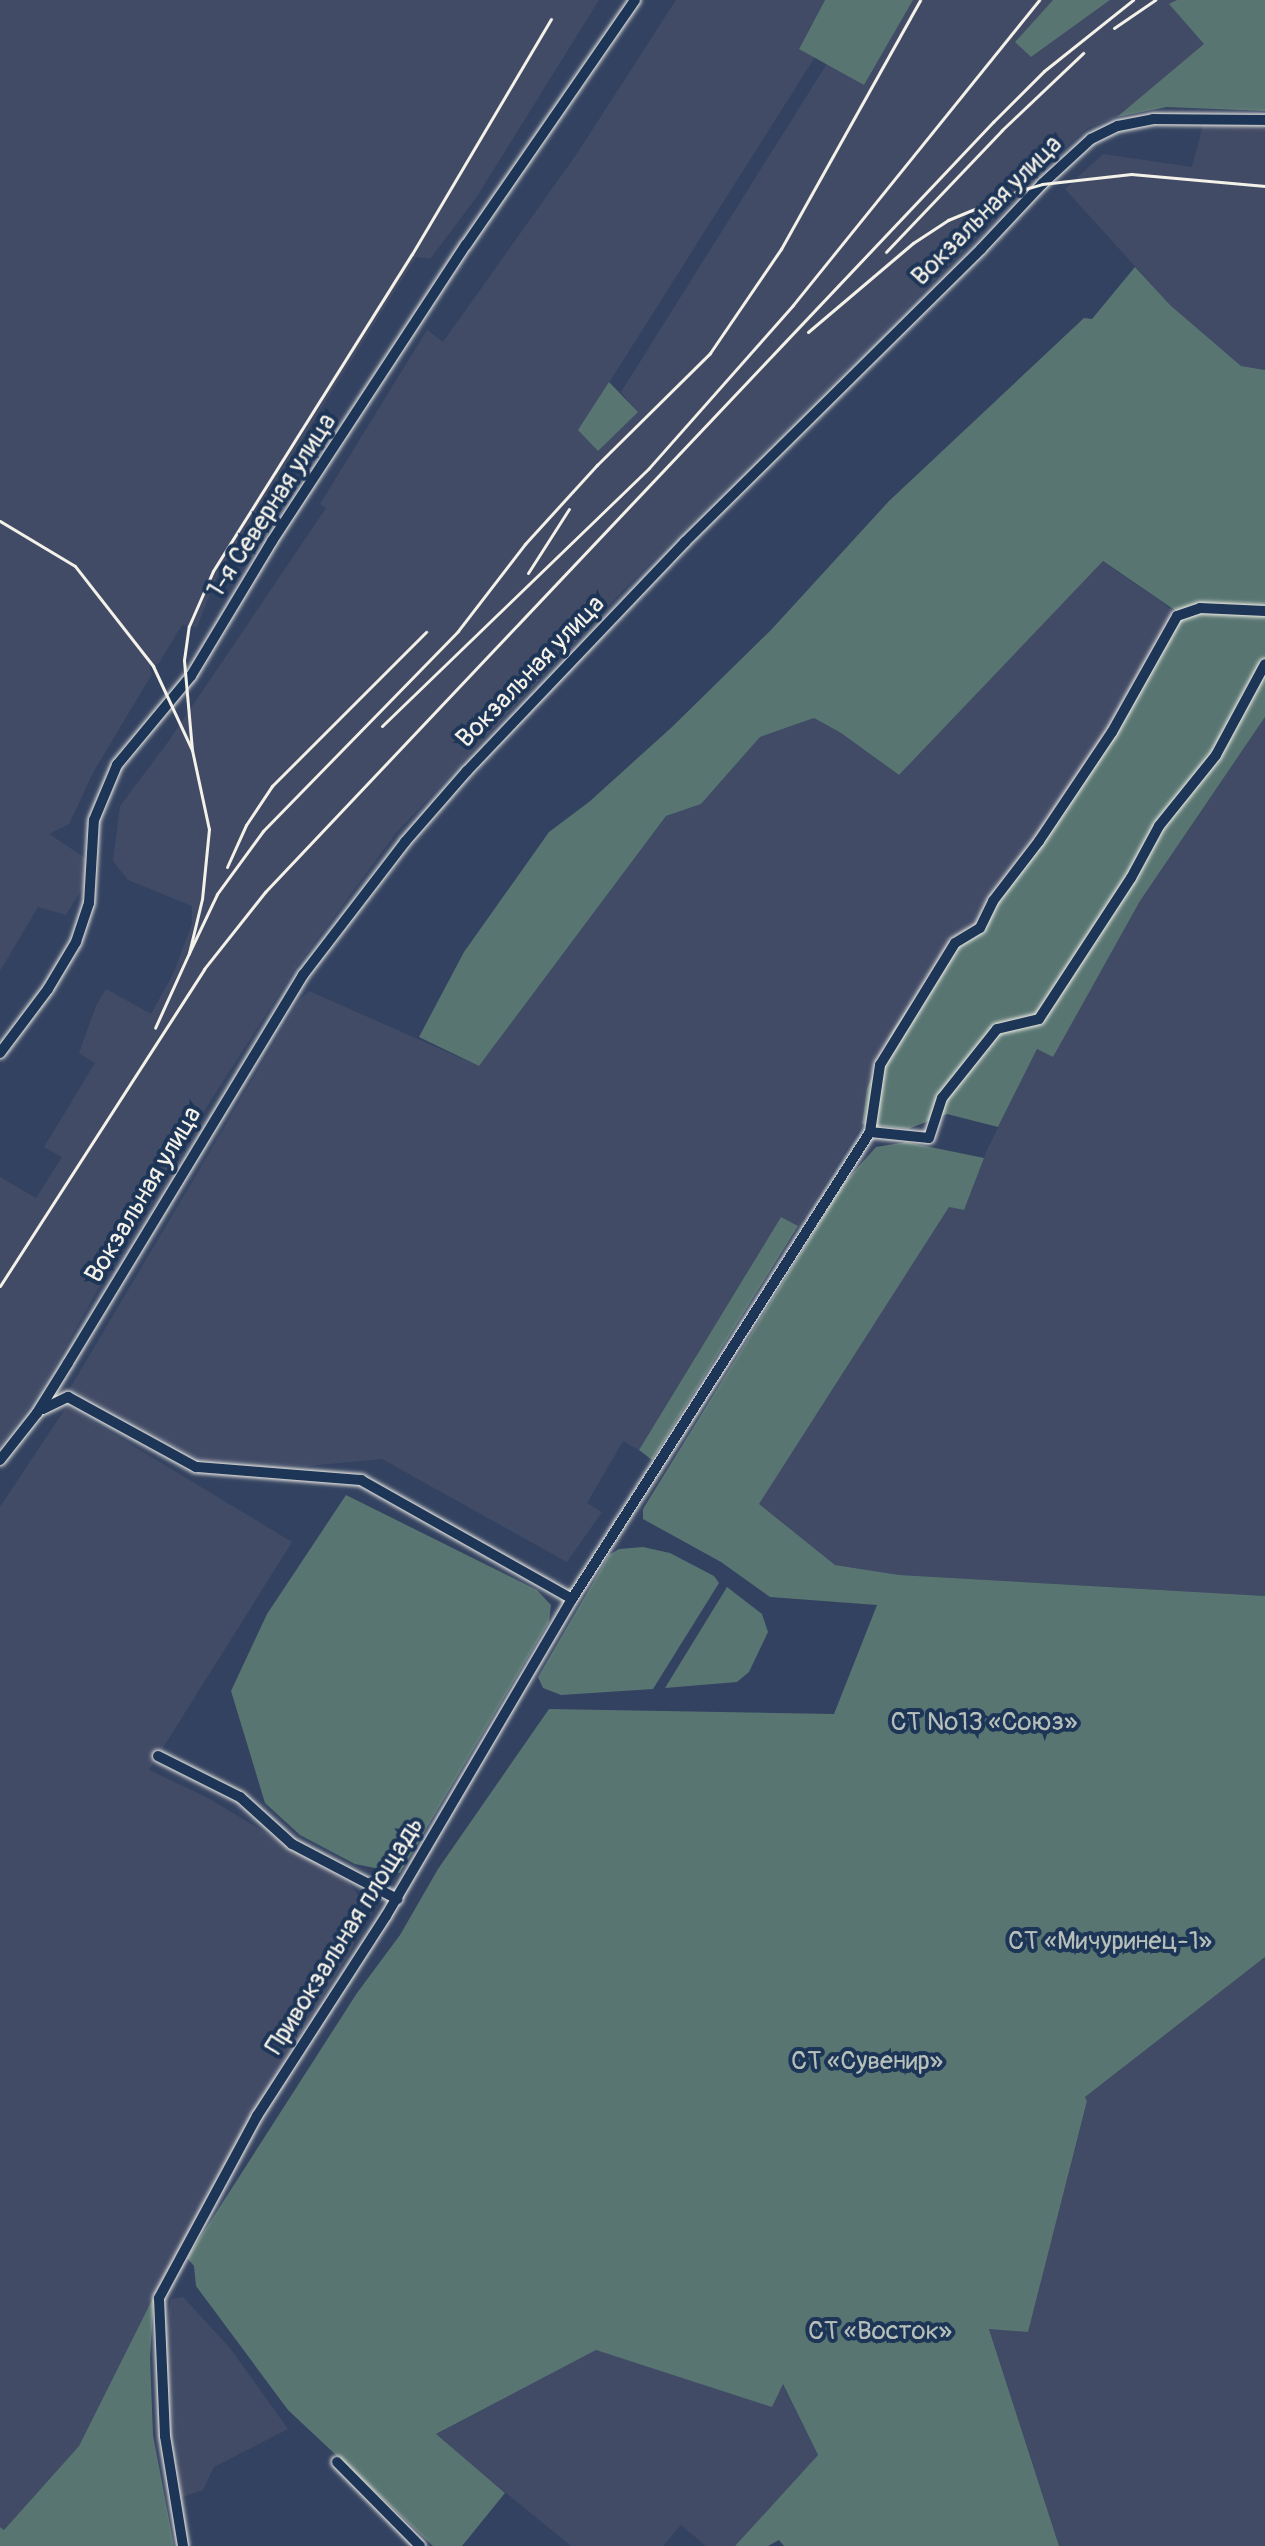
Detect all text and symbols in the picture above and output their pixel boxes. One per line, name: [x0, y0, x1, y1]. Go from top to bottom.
street label: Вокзальная улица: [905, 129, 1069, 293]
street label: 1-я Северная улица: [201, 408, 343, 604]
street label: Вокзальная улица: [450, 589, 612, 755]
street label: Вокзальная улица: [79, 1101, 209, 1289]
park label: СТ №13 «Союз»: [891, 1707, 1077, 1739]
street label: Привокзальная площадь: [259, 1811, 431, 2061]
park label: СТ «Мичуринец-1»: [1008, 1926, 1212, 1958]
park label: СТ «Сувенир»: [791, 2046, 943, 2078]
park label: СТ «Восток»: [808, 2316, 952, 2348]

